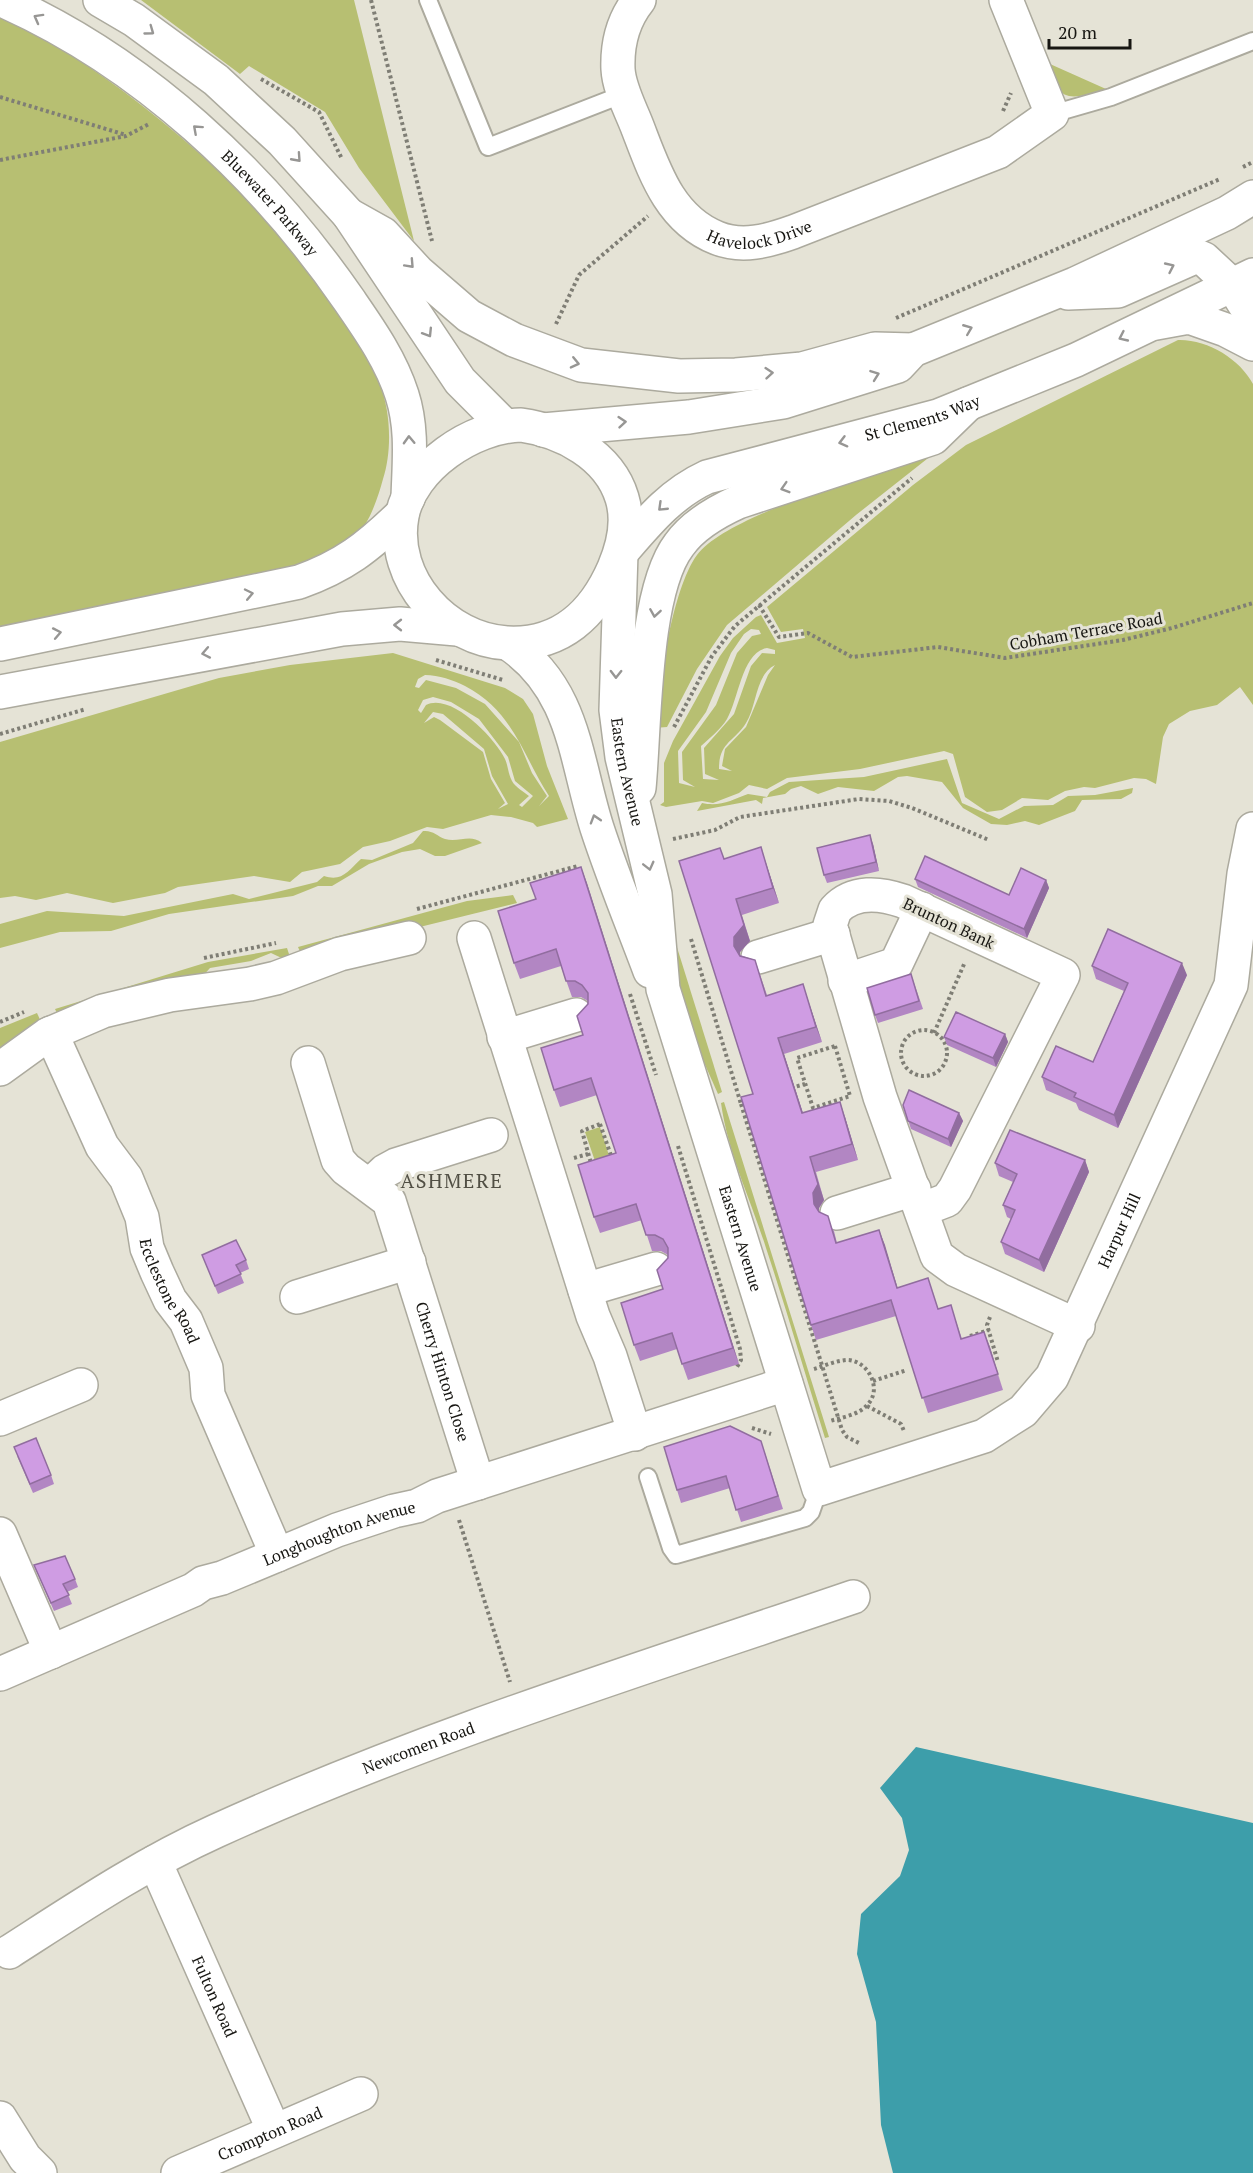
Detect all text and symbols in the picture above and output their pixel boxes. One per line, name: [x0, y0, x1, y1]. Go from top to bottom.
scale bar: [1049, 12, 1130, 50]
one-way arrow: [34, 14, 44, 25]
text: 20 m: [1058, 20, 1098, 44]
one-way arrow: [143, 24, 154, 35]
one-way arrow: [193, 125, 204, 136]
street label: Bluewater Parkway: [217, 145, 324, 261]
one-way arrow: [290, 151, 301, 162]
street label: Havelock Drive: [703, 215, 815, 254]
one-way arrow: [403, 257, 414, 267]
one-way arrow: [1164, 263, 1175, 275]
one-way arrow: [961, 324, 972, 336]
one-way arrow: [421, 326, 432, 337]
one-way arrow: [1119, 330, 1130, 342]
one-way arrow: [570, 356, 580, 369]
one-way arrow: [764, 367, 773, 380]
one-way arrow: [869, 369, 880, 382]
street label: St Clements Way: [862, 389, 984, 446]
one-way arrow: [618, 416, 627, 429]
one-way arrow: [838, 434, 848, 447]
one-way arrow: [403, 435, 416, 444]
one-way arrow: [780, 481, 791, 493]
one-way arrow: [659, 500, 670, 511]
one-way arrow: [243, 588, 253, 601]
one-way arrow: [649, 607, 662, 617]
street label: Cobham Terrace Road: [1008, 607, 1164, 655]
one-way arrow: [394, 619, 403, 631]
one-way arrow: [52, 627, 62, 640]
one-way arrow: [201, 646, 211, 659]
one-way arrow: [609, 670, 622, 679]
street label: Eastern Avenue: [606, 716, 649, 828]
one-way arrow: [589, 814, 602, 825]
one-way arrow: [642, 860, 655, 870]
street label: Brunton Bank: [900, 892, 999, 954]
district label: ASHMERE: [401, 1167, 503, 1194]
street label: Eastern Avenue: [714, 1183, 768, 1294]
street label: Harpur Hill: [1092, 1189, 1146, 1271]
street label: Ecclestone Road: [135, 1237, 205, 1347]
street label: Cherry Hinton Close: [410, 1299, 475, 1444]
street label: Longhoughton Avenue: [259, 1496, 417, 1571]
street label: Newcomen Road: [359, 1716, 478, 1779]
street label: Fulton Road: [187, 1952, 242, 2041]
street label: Crompton Road: [214, 2101, 326, 2166]

